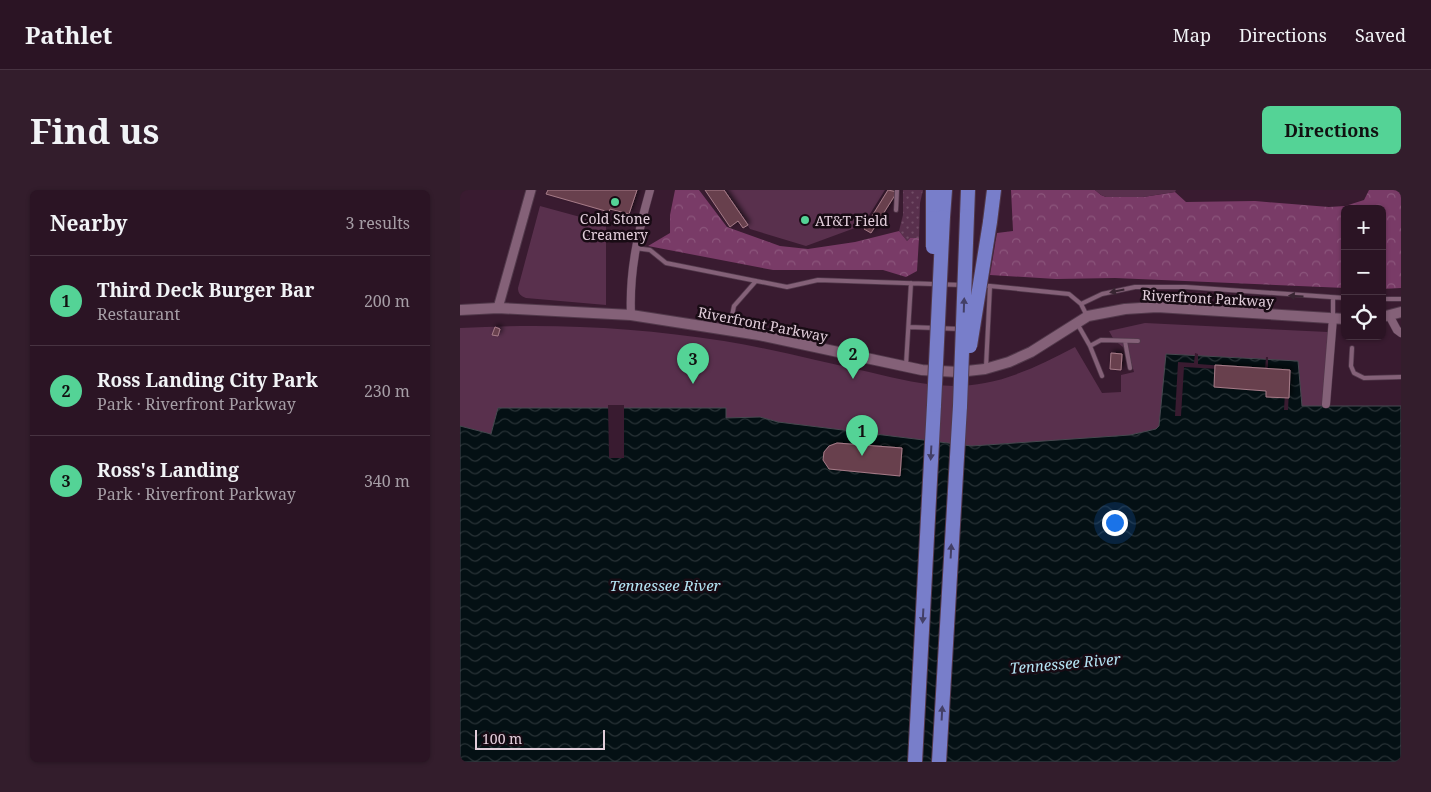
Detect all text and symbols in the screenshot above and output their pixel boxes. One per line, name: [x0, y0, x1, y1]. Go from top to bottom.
text: Pathlet: [25, 18, 112, 51]
text: Map: [1173, 23, 1211, 47]
text: Directions: [1239, 23, 1327, 47]
text: Saved: [1355, 23, 1406, 47]
button: Directions: [1262, 106, 1401, 154]
text: Find us: [30, 107, 159, 154]
marker: Cold Stone Creamery: [609, 196, 621, 208]
map controls: [1341, 205, 1386, 340]
button: +: [1341, 205, 1386, 250]
text: Nearby: [50, 209, 128, 237]
place label: Cold Stone Creamery: [580, 209, 650, 244]
place label: AT&T Field: [815, 211, 888, 230]
text: 3 results: [346, 212, 410, 234]
marker: AT&T Field: [799, 214, 811, 226]
button: −: [1341, 250, 1386, 295]
text: Third Deck Burger Bar: [97, 277, 314, 303]
street label: Riverfront Parkway: [1142, 285, 1274, 311]
one-way arrow: [1109, 287, 1124, 295]
text: 1: [61, 290, 71, 312]
text: 200 m: [364, 290, 410, 312]
one-way arrow: [1288, 292, 1304, 300]
button: locate: [1341, 295, 1386, 340]
one-way arrow: [960, 297, 968, 313]
street label: Riverfront Parkway: [696, 302, 830, 346]
text: Restaurant: [97, 303, 180, 325]
pin: 2: [837, 338, 869, 379]
pin: 3: [677, 343, 709, 384]
text: Ross Landing City Park: [97, 367, 318, 393]
text: 2: [61, 380, 71, 402]
text: 230 m: [364, 380, 410, 402]
text: Park · Riverfront Parkway: [97, 393, 296, 415]
pin: 1: [846, 415, 878, 456]
one-way arrow: [927, 445, 935, 461]
text: Ross's Landing: [97, 457, 239, 483]
text: 3: [61, 470, 71, 492]
text: 340 m: [364, 470, 410, 492]
text: Park · Riverfront Parkway: [97, 483, 296, 505]
your location: [1102, 510, 1128, 536]
one-way arrow: [948, 543, 956, 559]
water label: Tennessee River: [609, 575, 722, 595]
one-way arrow: [918, 608, 926, 624]
water label: Tennessee River: [1009, 648, 1122, 678]
one-way arrow: [938, 705, 946, 721]
scale bar: [475, 727, 605, 750]
text: 100 m: [482, 729, 522, 748]

